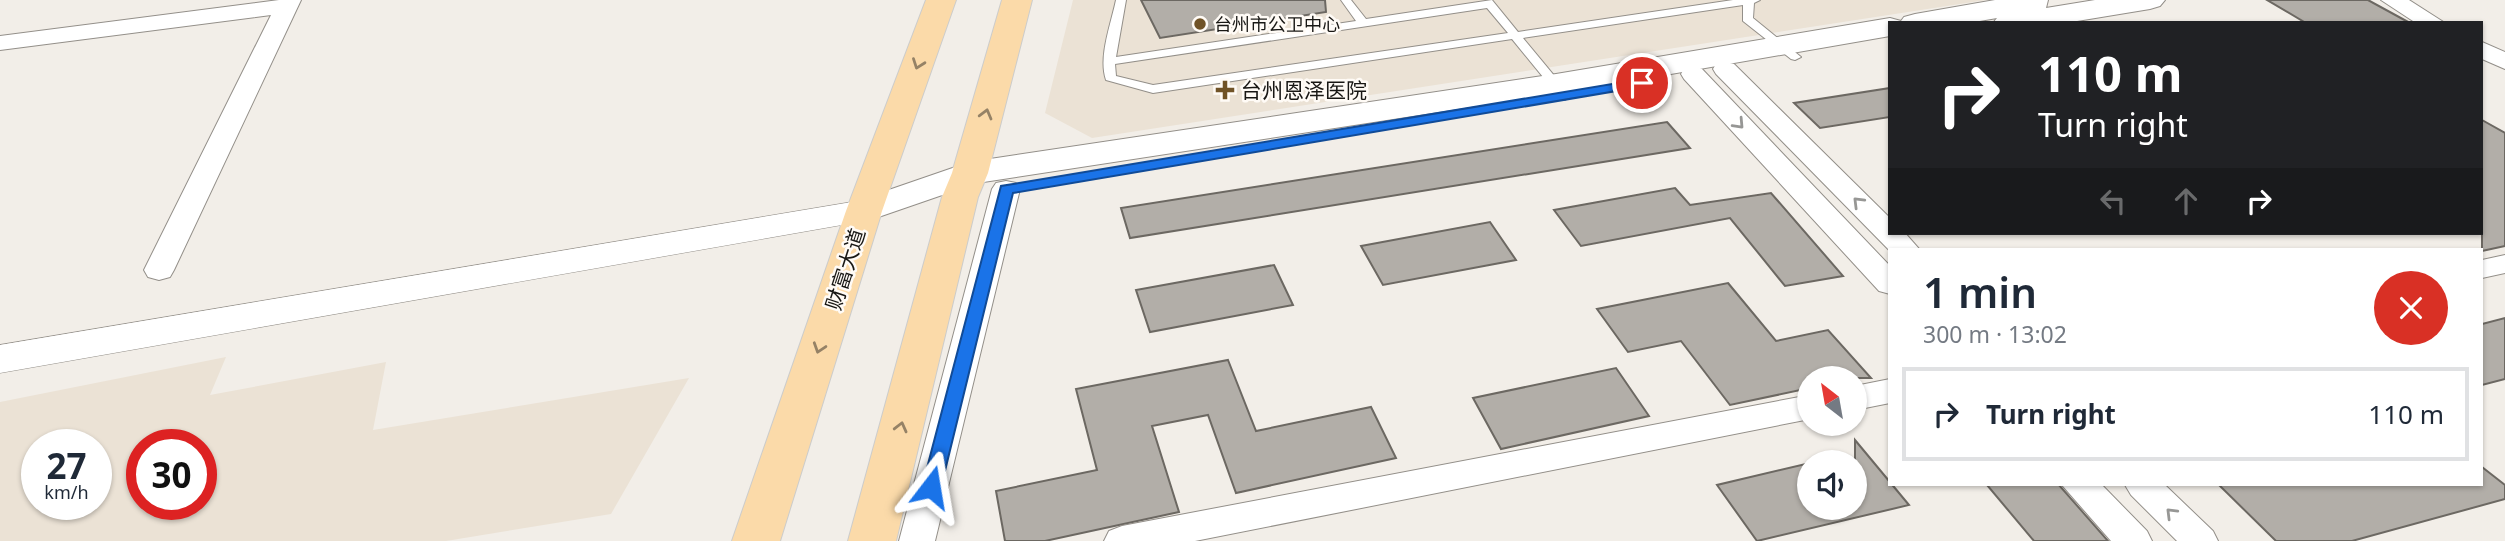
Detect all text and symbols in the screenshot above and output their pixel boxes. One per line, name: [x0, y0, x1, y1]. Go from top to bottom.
place label: 台州市公卫中心: [1214, 12, 1340, 36]
marker: 台州市公卫中心: [1192, 16, 1208, 32]
text: 110 m: [2038, 40, 2183, 106]
icon: right: [1923, 49, 2014, 140]
pin: [1612, 53, 1672, 113]
one-way arrow: [912, 58, 926, 70]
icon: arrive: [1623, 64, 1661, 102]
place label: 台州恩泽医院: [1241, 76, 1367, 104]
marker: 台州恩泽医院: [1215, 80, 1235, 100]
text: Turn right: [2038, 103, 2188, 146]
one-way arrow: [978, 108, 993, 120]
one-way arrow: [1731, 116, 1744, 129]
icon: left: [2094, 182, 2132, 220]
icon: ahead: [2167, 182, 2205, 220]
icon: right: [2240, 182, 2278, 220]
one-way arrow: [1854, 198, 1866, 210]
street label: 财富大道: [819, 225, 871, 313]
text: 1 min: [1923, 263, 2037, 320]
button: close: [2374, 271, 2448, 345]
text: 300 m · 13:02: [1923, 318, 2067, 350]
one-way arrow: [813, 342, 827, 354]
north arrow: [1797, 366, 1867, 436]
map controls: [1797, 366, 1867, 520]
icon: right: [1927, 395, 1965, 433]
text: Turn right: [1986, 396, 2116, 432]
text: 110 m: [2368, 396, 2444, 432]
one-way arrow: [893, 422, 907, 434]
speed limit sign: 30: [126, 429, 217, 520]
text: 27: [46, 442, 87, 489]
position arrow: [894, 450, 968, 524]
button: sound: [1797, 450, 1867, 520]
text: km/h: [44, 480, 89, 504]
one-way arrow: [2166, 508, 2179, 521]

